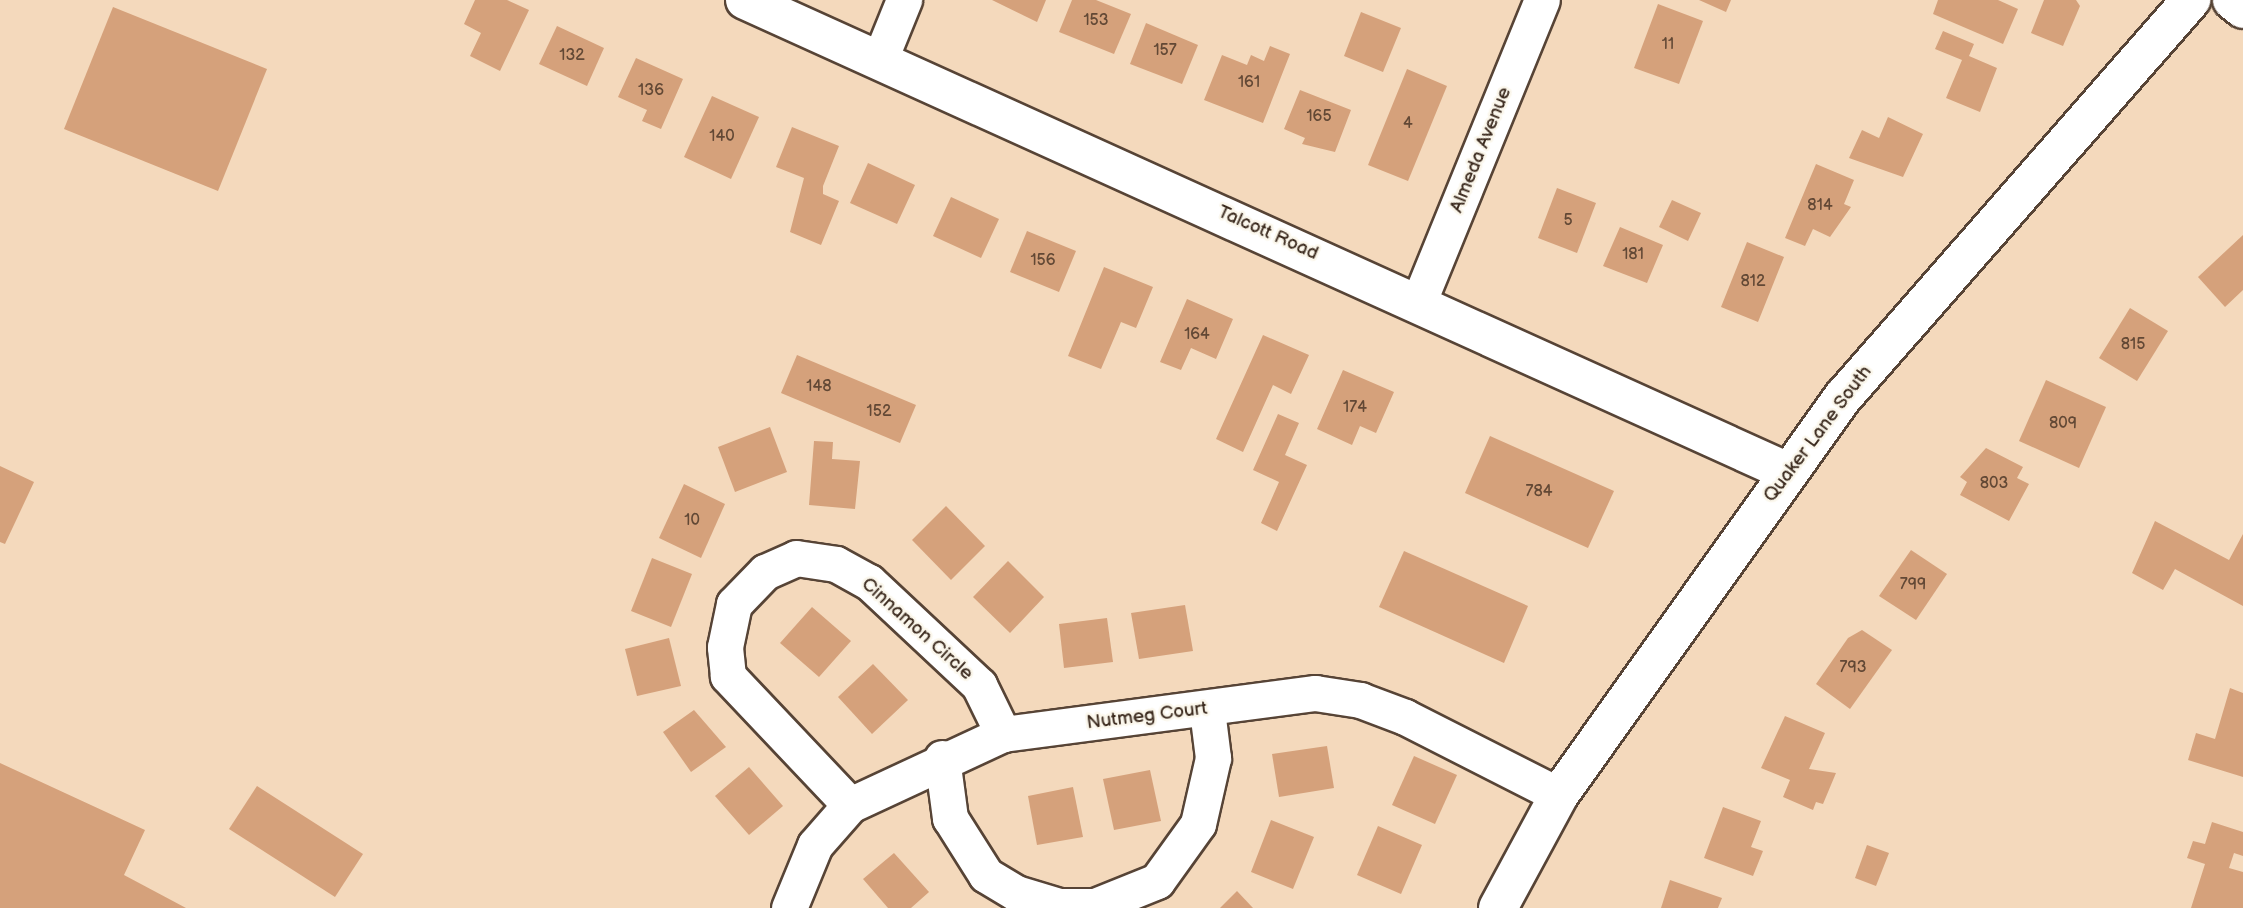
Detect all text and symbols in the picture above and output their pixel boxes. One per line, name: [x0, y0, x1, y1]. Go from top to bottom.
house number: 153: [1083, 11, 1109, 31]
house number: 11: [1662, 35, 1674, 55]
house number: 157: [1153, 41, 1177, 61]
house number: 132: [559, 46, 585, 66]
house number: 161: [1238, 73, 1260, 93]
house number: 136: [638, 81, 664, 101]
street label: Almeda Avenue: [1445, 84, 1517, 216]
house number: 165: [1306, 107, 1332, 127]
house number: 4: [1403, 114, 1413, 134]
house number: 140: [709, 127, 735, 147]
house number: 814: [1807, 196, 1833, 216]
street label: Talcott Road: [1214, 201, 1322, 265]
house number: 5: [1563, 211, 1573, 231]
house number: 181: [1622, 245, 1644, 265]
house number: 156: [1030, 251, 1056, 271]
house number: 812: [1741, 272, 1765, 292]
house number: 164: [1184, 325, 1210, 345]
house number: 815: [2121, 335, 2145, 355]
street label: Quaker Lane South: [1759, 361, 1877, 507]
house number: 148: [806, 377, 832, 397]
house number: 174: [1343, 398, 1367, 418]
house number: 152: [867, 402, 891, 422]
house number: 809: [2049, 414, 2077, 434]
house number: 803: [1980, 474, 2008, 494]
house number: 784: [1526, 482, 1552, 502]
house number: 10: [684, 511, 700, 531]
street label: Cinnamon Circle: [856, 573, 978, 685]
house number: 799: [1900, 575, 1926, 595]
house number: 793: [1840, 658, 1866, 678]
street label: Nutmeg Court: [1085, 697, 1209, 735]

